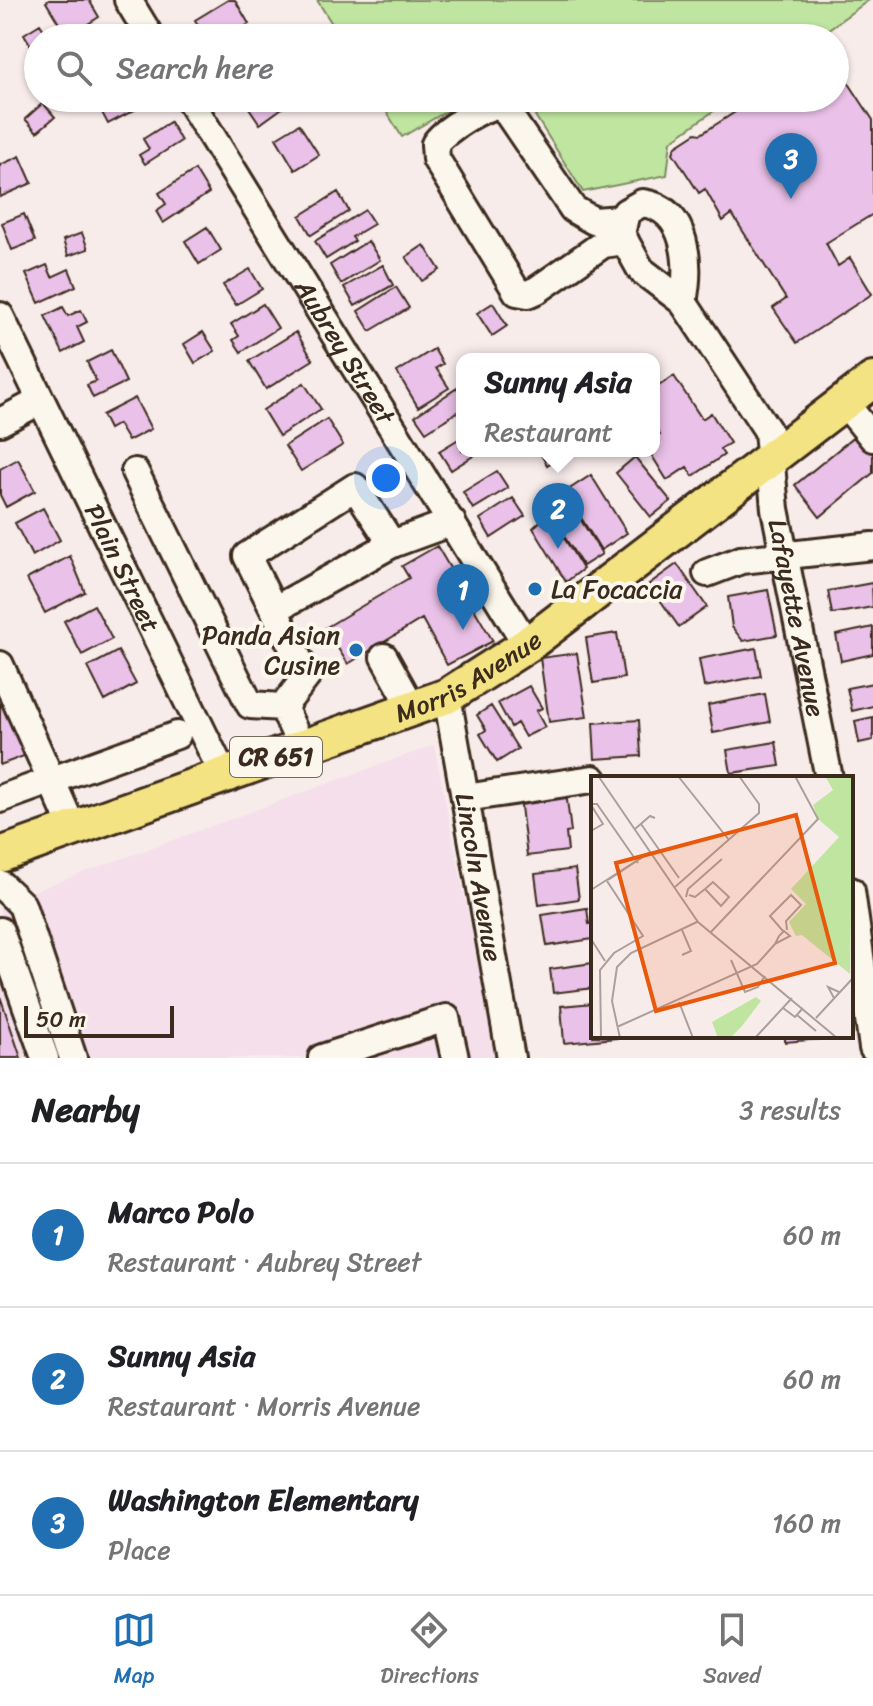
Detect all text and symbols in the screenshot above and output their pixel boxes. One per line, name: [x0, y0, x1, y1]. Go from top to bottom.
search box: [24, 24, 849, 112]
text: Search here: [116, 41, 274, 95]
icon: search: [52, 46, 96, 90]
pin: 3: [765, 133, 817, 199]
street label: Aubrey Street: [282, 269, 409, 434]
popup: [456, 353, 660, 457]
text: Sunny Asia: [484, 355, 632, 409]
text: Restaurant: [484, 409, 613, 455]
your location: [366, 458, 406, 498]
pin: 2: [532, 483, 584, 549]
street label: Plain Street: [71, 495, 174, 640]
street label: Lafayette Avenue: [755, 515, 839, 721]
pin: 1: [437, 564, 489, 630]
place label: La Focaccia: [551, 566, 683, 612]
marker: La Focaccia: [526, 580, 544, 598]
place label: Panda Asian Cusine: [202, 612, 340, 688]
street label: Morris Avenue: [388, 618, 552, 736]
marker: Panda Asian Cusine: [347, 641, 365, 659]
road number: CR 651: [230, 737, 322, 777]
inset map: [591, 776, 853, 1038]
street label: Lincoln Avenue: [442, 789, 517, 965]
text: 50 m: [36, 1000, 86, 1039]
scale bar: [24, 1002, 174, 1038]
text: Nearby: [32, 1080, 140, 1140]
text: 3 results: [739, 1087, 841, 1133]
text: Marco Polo: [108, 1185, 254, 1239]
text: 1: [52, 1212, 64, 1258]
text: 60 m: [783, 1212, 841, 1258]
text: Restaurant · Aubrey Street: [108, 1239, 421, 1285]
text: Sunny Asia: [108, 1329, 255, 1383]
text: 2: [50, 1356, 66, 1402]
text: 60 m: [783, 1356, 841, 1402]
text: Restaurant · Morris Avenue: [108, 1383, 420, 1429]
text: Washington Elementary: [108, 1473, 419, 1527]
text: 3: [51, 1500, 65, 1546]
text: 160 m: [772, 1500, 841, 1546]
text: Place: [108, 1527, 171, 1573]
tab: Map: [112, 1608, 156, 1695]
tab: Directions: [380, 1608, 479, 1695]
tab: Saved: [703, 1608, 761, 1695]

